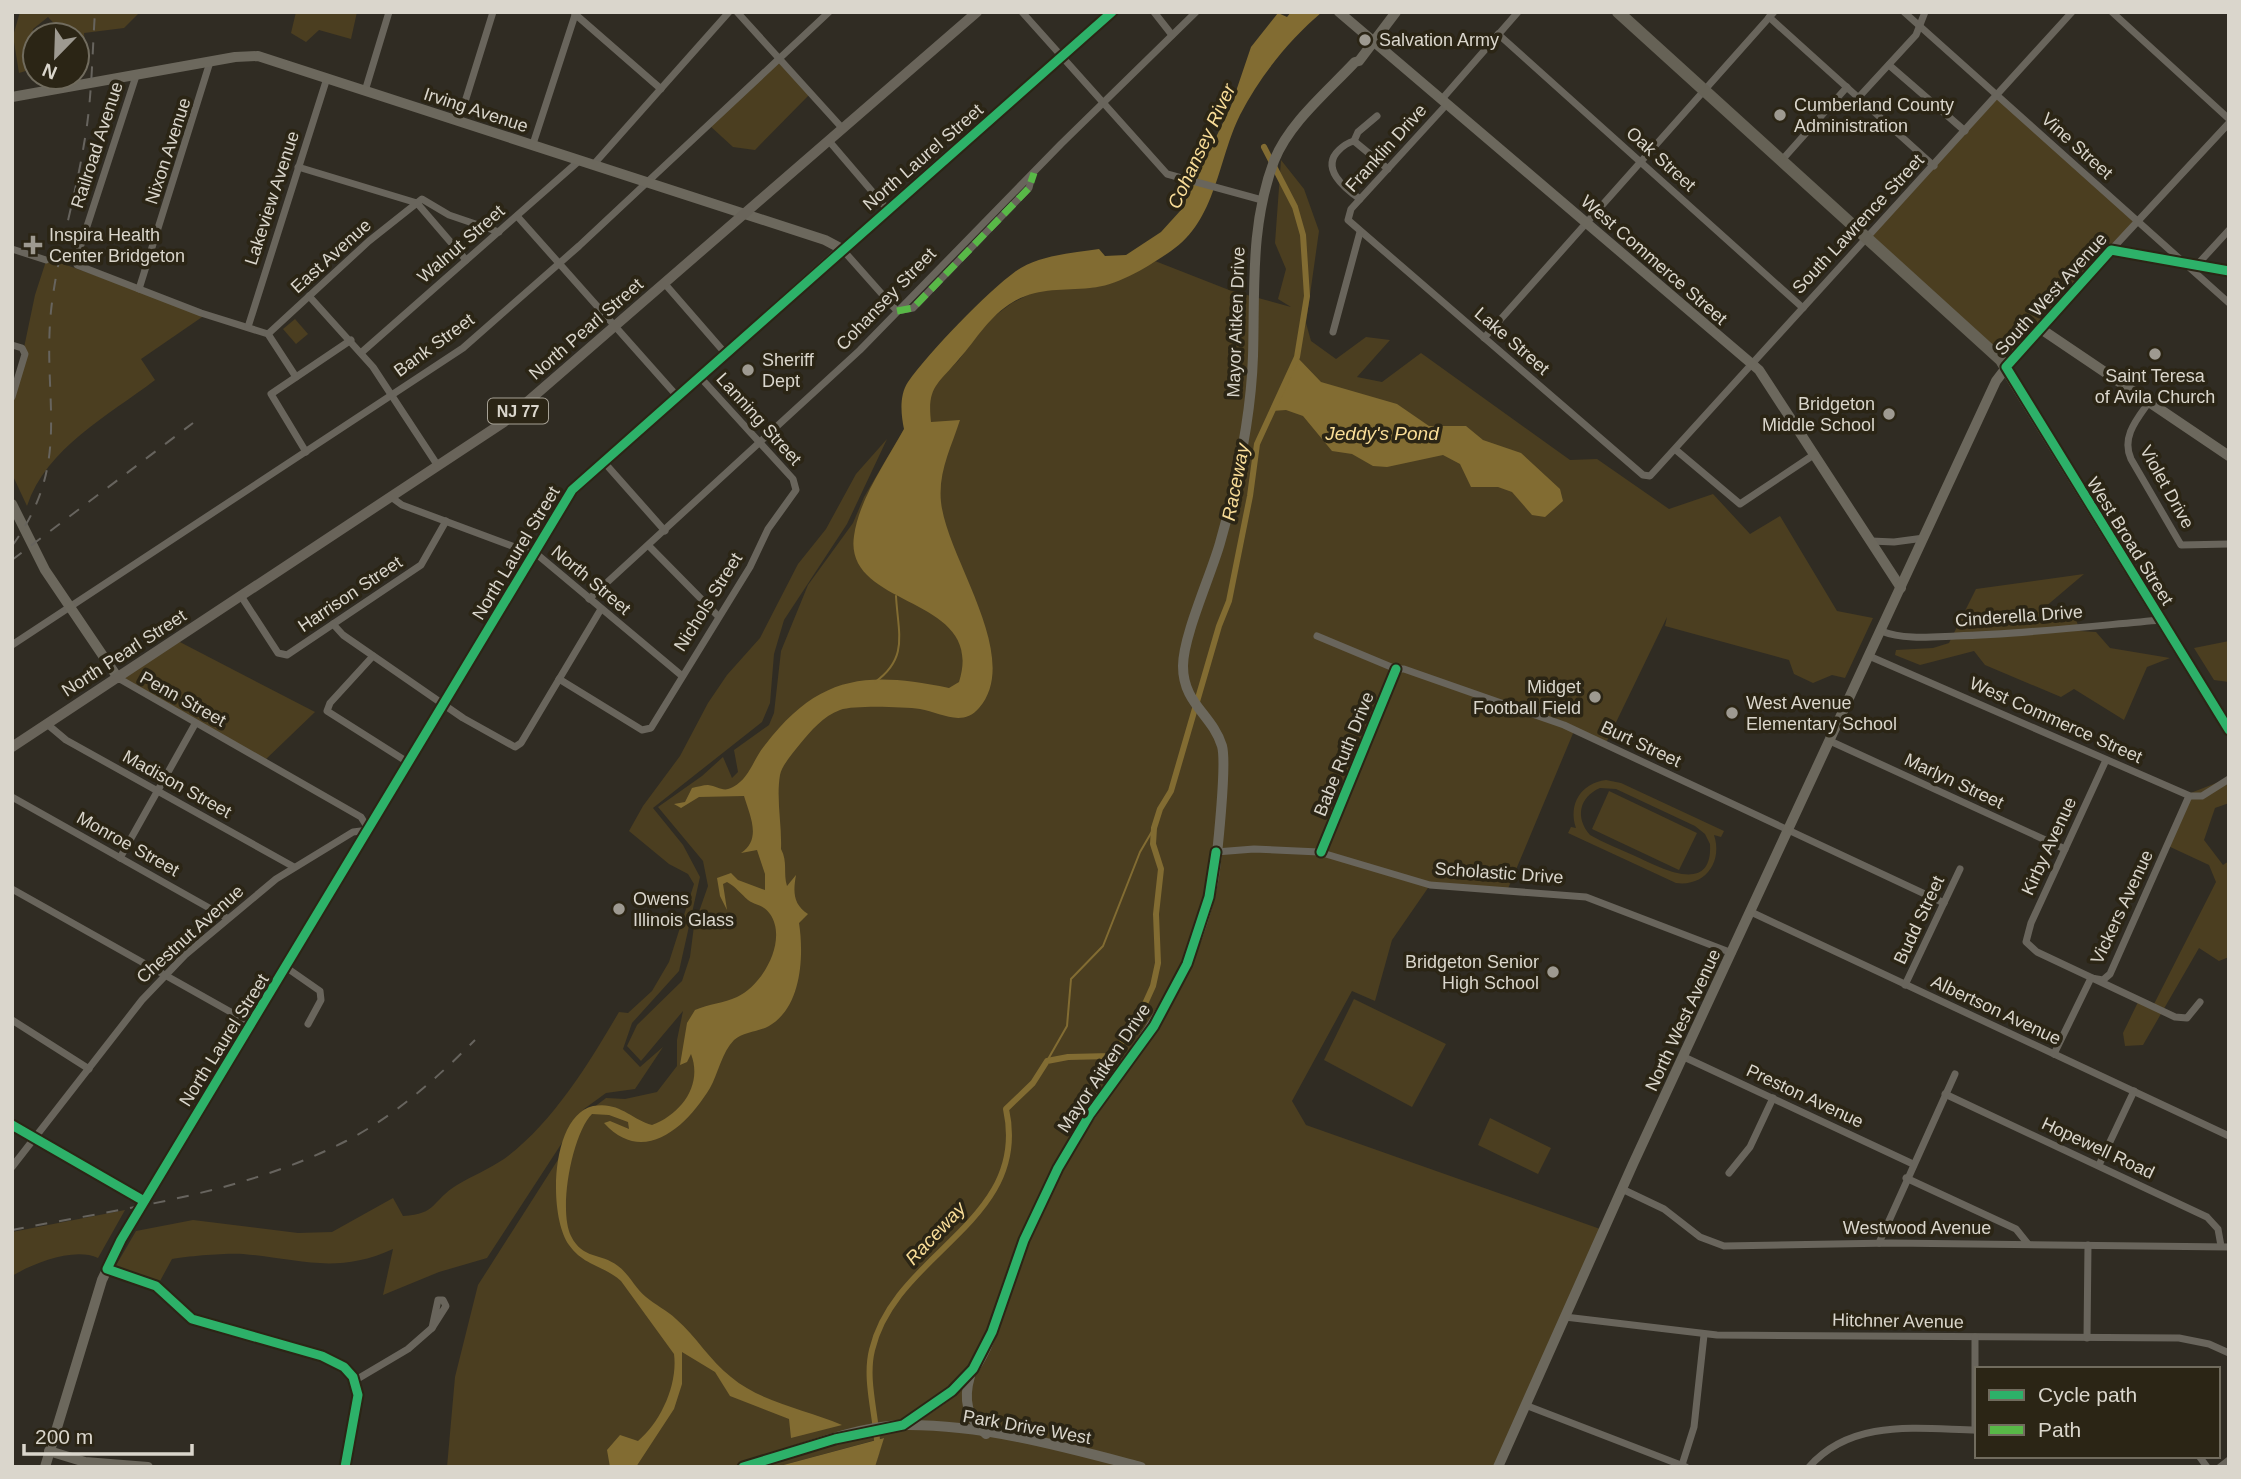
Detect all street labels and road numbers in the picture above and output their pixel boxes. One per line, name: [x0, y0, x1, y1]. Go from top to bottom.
street label: Railroad Avenue: [67, 79, 127, 211]
street label: Irving Avenue: [421, 84, 531, 136]
street label: Nixon Avenue: [141, 95, 195, 207]
street label: North Laurel Street: [859, 100, 987, 214]
street label: Franklin Drive: [1341, 100, 1431, 196]
street label: Vine Street: [2037, 109, 2117, 183]
street label: Oak Street: [1622, 123, 1700, 195]
street label: Lakeview Avenue: [241, 128, 303, 268]
street label: South Lawrence Street: [1788, 150, 1928, 298]
street label: West Commerce Street: [1577, 191, 1731, 329]
street label: Walnut Street: [414, 201, 508, 287]
street label: East Avenue: [287, 215, 375, 297]
street label: South West Avenue: [1991, 229, 2111, 359]
street label: Cohansey Street: [832, 244, 940, 354]
street label: Mayor Aitken Drive: [1223, 246, 1249, 398]
street label: North Pearl Street: [525, 274, 647, 384]
street label: Lake Street: [1471, 303, 1553, 379]
street label: Bank Street: [390, 309, 478, 381]
street label: Lanning Street: [712, 369, 806, 469]
road number: NJ 77: [488, 398, 548, 424]
street label: Violet Drive: [2136, 442, 2198, 532]
street label: West Broad Street: [2083, 473, 2177, 609]
street label: North Laurel Street: [468, 483, 564, 623]
street label: North Street: [547, 541, 635, 619]
street label: Nichols Street: [670, 549, 746, 655]
street label: Harrison Street: [294, 552, 406, 636]
street label: Cinderella Drive: [1954, 602, 2084, 630]
street label: North Pearl Street: [58, 605, 190, 701]
street label: Penn Street: [137, 667, 229, 731]
street label: West Commerce Street: [1967, 673, 2145, 767]
street label: Babe Ruth Drive: [1310, 689, 1378, 819]
street label: Burt Street: [1598, 717, 1684, 771]
street label: Madison Street: [119, 746, 235, 822]
street label: Marlyn Street: [1901, 749, 2007, 813]
street label: Kirby Avenue: [2018, 794, 2080, 898]
street label: Monroe Street: [73, 808, 183, 880]
street label: Vickers Avenue: [2087, 847, 2157, 967]
street label: Scholastic Drive: [1434, 859, 1564, 887]
street label: Budd Street: [1890, 873, 1948, 967]
street label: Chestnut Avenue: [132, 881, 248, 987]
street label: North West Avenue: [1641, 946, 1725, 1094]
street label: North Laurel Street: [175, 970, 273, 1110]
street label: Albertson Avenue: [1928, 971, 2064, 1049]
street label: Mayor Aitken Drive: [1053, 1000, 1155, 1136]
street label: Preston Avenue: [1743, 1060, 1867, 1132]
street label: Hopewell Road: [2038, 1113, 2158, 1183]
street label: Westwood Avenue: [1843, 1218, 1991, 1238]
street label: Hitchner Avenue: [1832, 1310, 1964, 1332]
street label: Park Drive West: [961, 1406, 1093, 1448]

